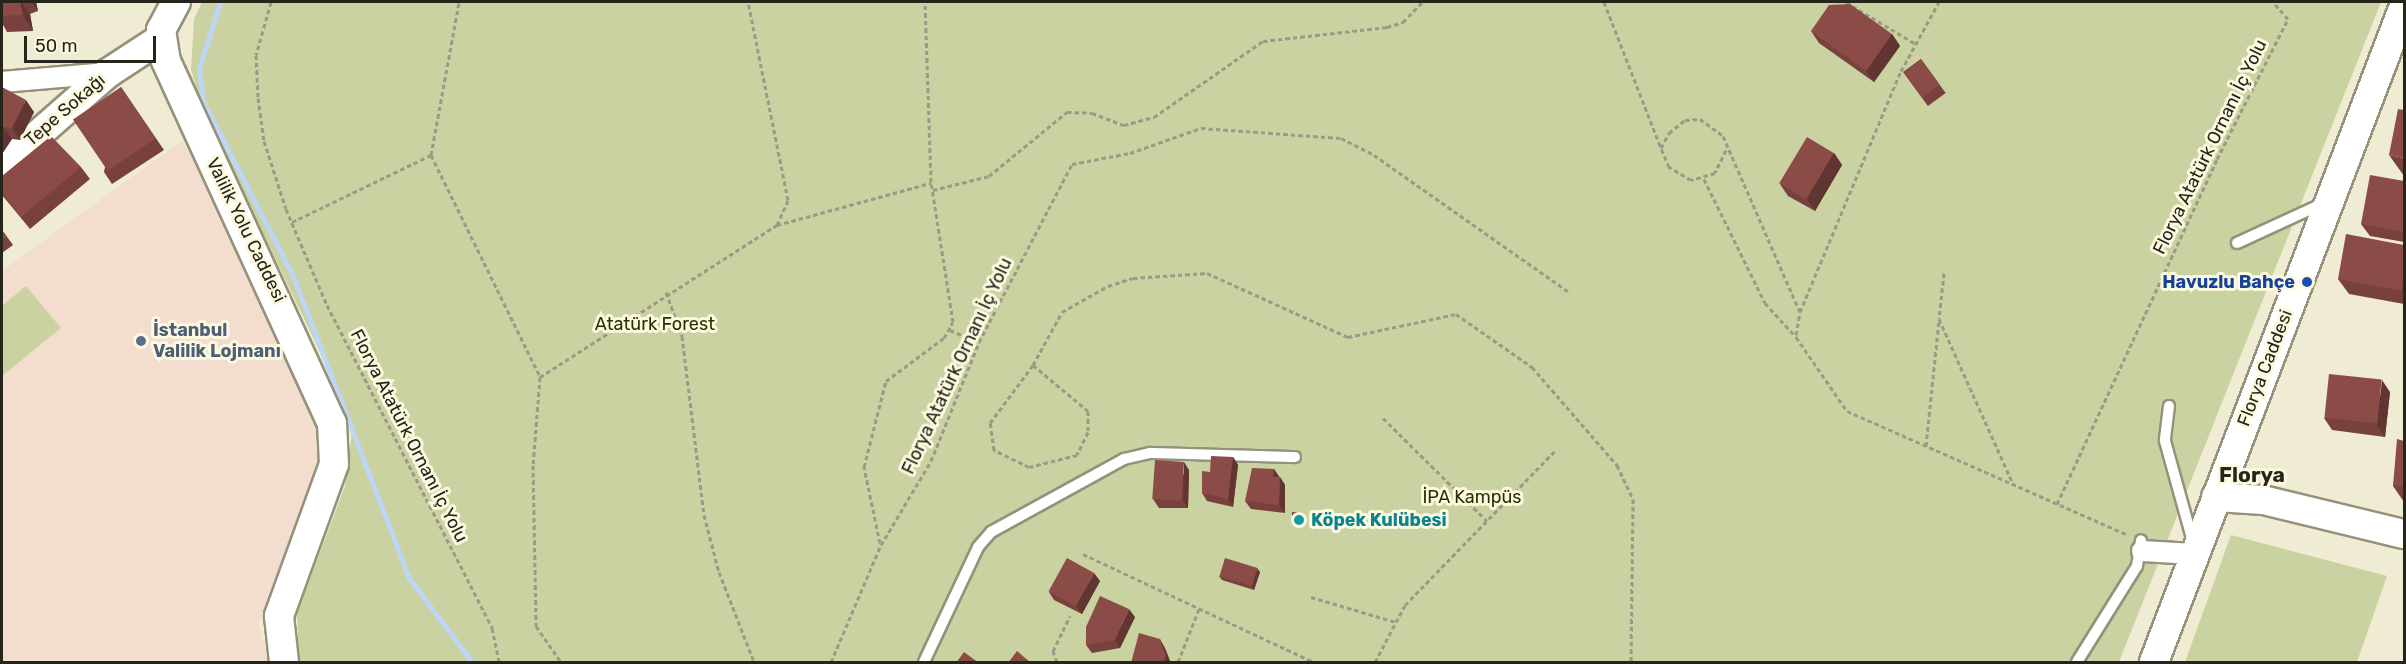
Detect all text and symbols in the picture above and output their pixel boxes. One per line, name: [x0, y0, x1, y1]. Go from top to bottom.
scale bar: [27, 24, 159, 62]
text: 50 m: [35, 35, 78, 57]
street label: Florya Atatürk Ornanı İç Yolu: [2148, 36, 2272, 258]
street label: Tepe Sokağı: [20, 69, 110, 151]
street label: Valilik Yolu Caddesi: [201, 154, 291, 306]
street label: Florya Atatürk Ornanı İç Yolu: [897, 254, 1017, 478]
place label: Havuzlu Bahçe: [2162, 271, 2295, 293]
marker: Havuzlu Bahçe: [2300, 275, 2314, 289]
street label: Florya Caddesi: [2233, 307, 2297, 429]
park label: Atatürk Forest: [595, 313, 715, 335]
place label: İstanbul Valilik Lojmanı: [153, 320, 281, 362]
street label: Florya Atatürk Ornanı İç Yolu: [346, 325, 472, 547]
marker: İstanbul Valilik Lojmanı: [134, 334, 148, 348]
district label: Florya: [2219, 462, 2285, 488]
park label: İPA Kampüs: [1422, 486, 1522, 508]
place label: Köpek Kulübesi: [1311, 509, 1447, 531]
marker: Köpek Kulübesi: [1292, 513, 1306, 527]

